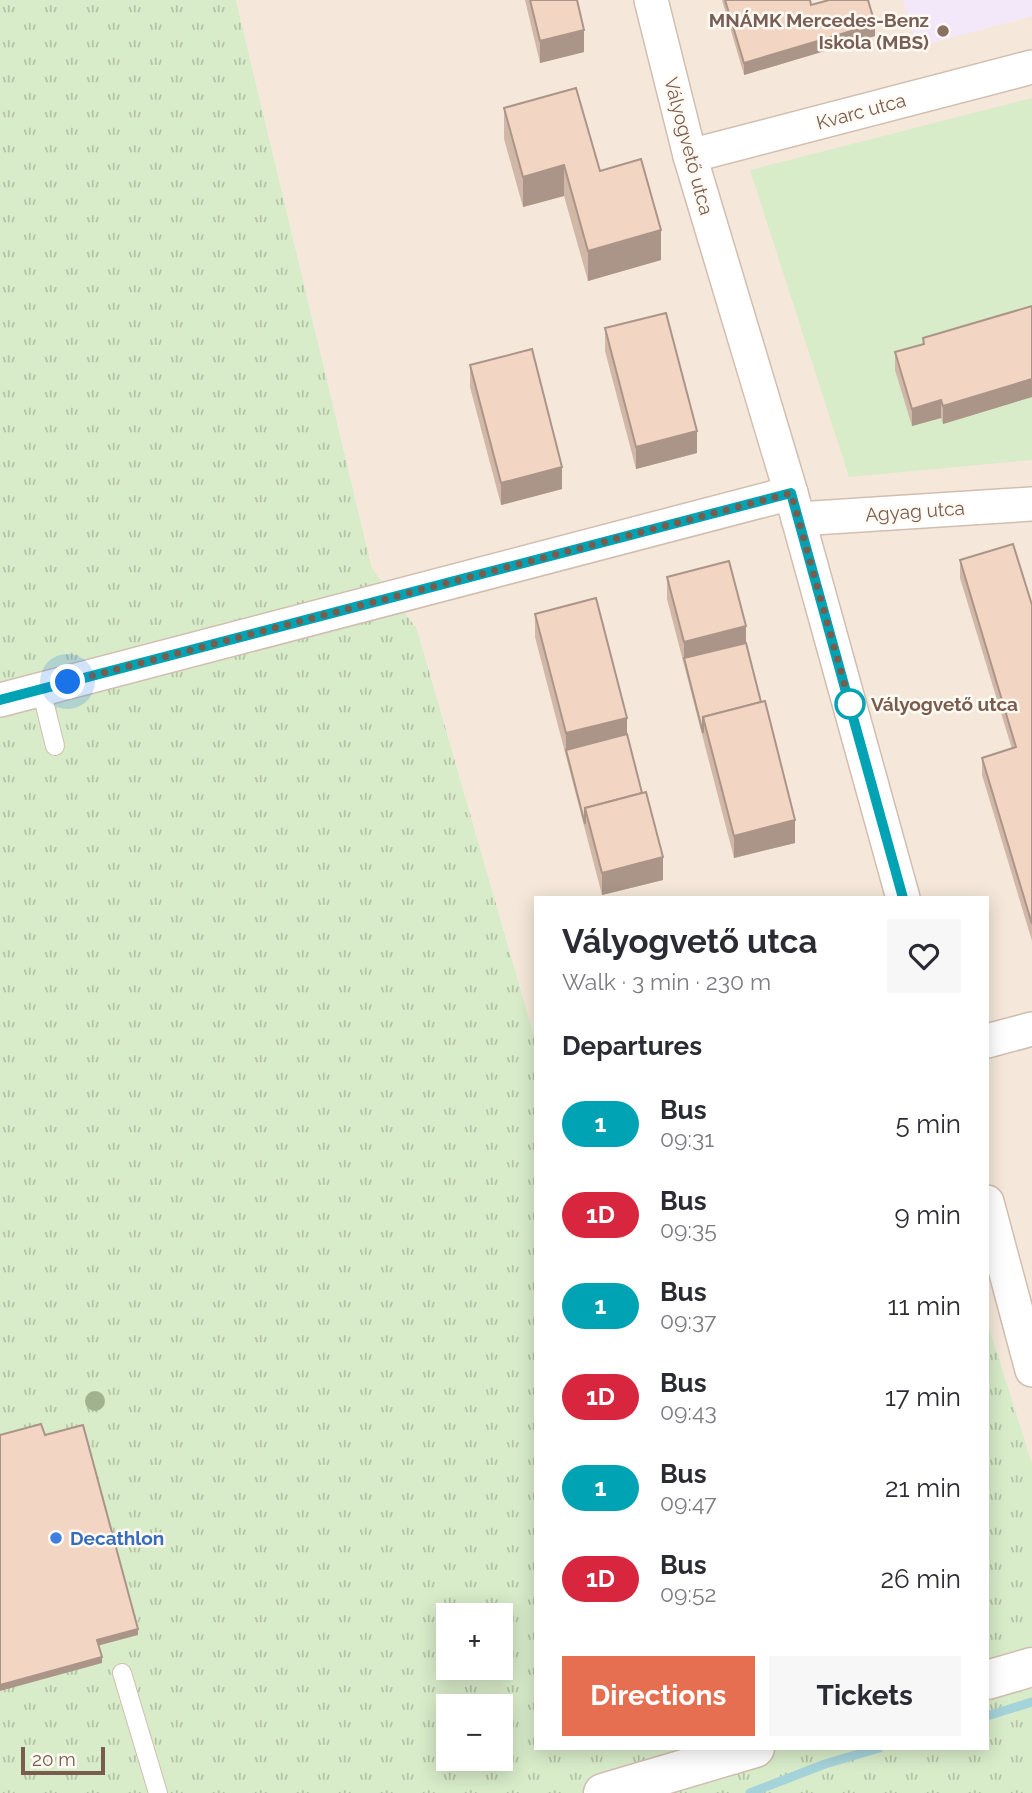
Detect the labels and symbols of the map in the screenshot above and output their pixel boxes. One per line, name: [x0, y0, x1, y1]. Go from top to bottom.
place label: MNÁMK Mercedes-Benz Iskola (MBS): [709, 9, 929, 53]
marker: MNÁMK Mercedes-Benz Iskola (MBS): [935, 23, 951, 39]
street label: Vályogvető utca: [660, 75, 718, 217]
street label: Kvarc utca: [814, 89, 908, 133]
street label: Agyag utca: [865, 497, 965, 525]
your location: [50, 664, 85, 699]
marker: Vályogvető utca: [835, 689, 865, 719]
place label: Vályogvető utca: [871, 693, 1018, 715]
place label: Decathlon: [70, 1527, 164, 1549]
marker: Decathlon: [48, 1530, 64, 1546]
scale bar: [21, 1744, 105, 1776]

